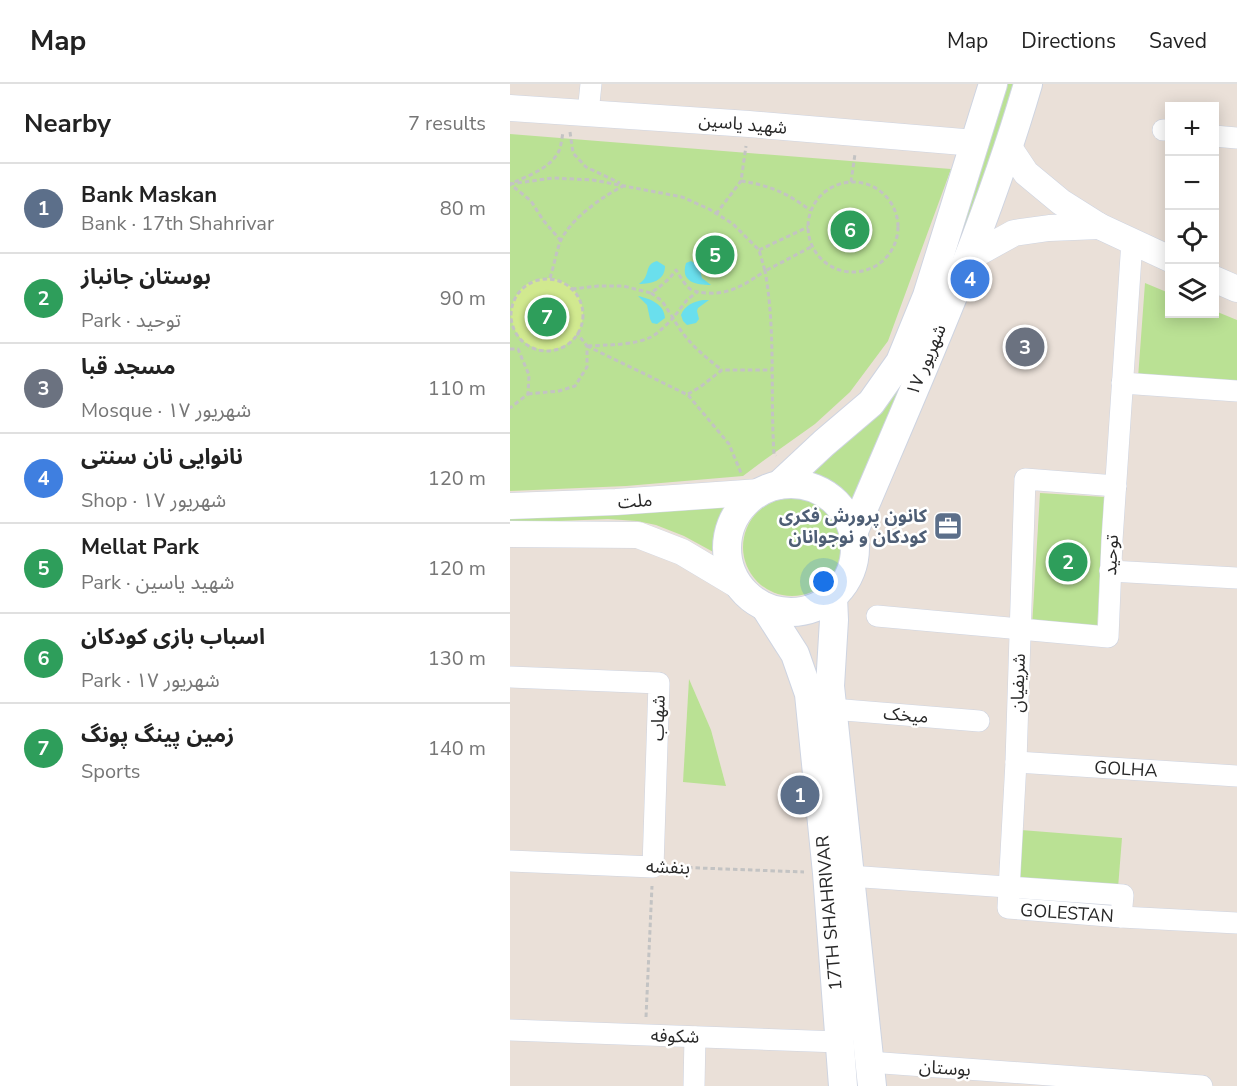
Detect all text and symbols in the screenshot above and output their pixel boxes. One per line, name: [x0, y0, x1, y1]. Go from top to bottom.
text: Map: [30, 22, 86, 60]
text: Map: [947, 27, 988, 55]
text: Directions: [1021, 27, 1116, 55]
text: Saved: [1149, 27, 1207, 55]
map controls: [1165, 102, 1219, 318]
button: +: [1165, 102, 1219, 156]
text: Nearby: [24, 106, 111, 141]
street label: شهید یاسین: [698, 108, 788, 140]
text: 7 results: [408, 110, 486, 137]
button: −: [1165, 156, 1219, 210]
text: Bank Maskan: [81, 180, 217, 210]
text: 1: [38, 195, 50, 222]
text: 80 m: [440, 195, 486, 222]
pin: 6: [830, 208, 870, 252]
text: Bank · 17th Shahrivar: [81, 210, 274, 237]
button: locate: [1165, 210, 1219, 264]
pin: 5: [696, 232, 734, 278]
pin: 4: [950, 256, 990, 302]
text: بوستان جانباز: [81, 262, 211, 292]
button: layers: [1165, 264, 1219, 318]
text: 2: [38, 285, 50, 312]
text: 90 m: [440, 285, 486, 312]
pin: 7: [528, 294, 567, 340]
text: Park · توحید: [81, 307, 181, 334]
street label: ۱۷ شهریور: [900, 321, 952, 399]
pin: 3: [1006, 324, 1044, 370]
text: مسجد قبا: [81, 352, 176, 382]
text: 3: [38, 375, 50, 402]
text: 110 m: [428, 375, 486, 402]
text: Mosque · ۱۷ شهریور: [81, 397, 251, 424]
text: نانوایی نان سنتی: [81, 442, 243, 472]
text: 4: [38, 465, 50, 492]
text: 120 m: [428, 465, 486, 492]
text: Shop · ۱۷ شهریور: [81, 487, 226, 514]
street label: ملت: [617, 488, 653, 514]
place label: کانون پرورش فکری کودکان و نوجوانان: [779, 504, 928, 549]
office icon: کانون پرورش فکری کودکان و نوجوانان: [932, 510, 964, 542]
text: Mellat Park: [81, 532, 199, 562]
street label: توحید: [1098, 534, 1124, 576]
pin: 2: [1048, 540, 1088, 584]
text: 5: [38, 555, 50, 582]
text: 120 m: [428, 555, 486, 582]
your location: [809, 567, 838, 596]
text: Park · شهید یاسین: [81, 569, 234, 596]
text: اسباب بازی کودکان: [81, 622, 265, 652]
text: 6: [38, 645, 50, 672]
text: 130 m: [428, 645, 486, 672]
street label: شریفیان: [1005, 653, 1031, 713]
text: Park · ۱۷ شهریور: [81, 667, 220, 694]
street label: شهاب: [645, 694, 671, 742]
street label: میخک: [882, 701, 930, 729]
text: زمین پینگ پونگ: [81, 720, 234, 750]
text: 7: [38, 735, 50, 762]
text: 140 m: [428, 735, 486, 762]
street label: GOLHA: [1094, 755, 1158, 783]
text: Sports: [81, 758, 140, 785]
pin: 1: [780, 772, 820, 818]
street label: 17TH SHAHRIVAR: [810, 834, 848, 992]
street label: بنفشه: [646, 854, 690, 880]
street label: GOLESTAN: [1019, 898, 1115, 928]
street label: شکوفه: [650, 1023, 700, 1049]
street label: بوستان: [918, 1054, 972, 1082]

